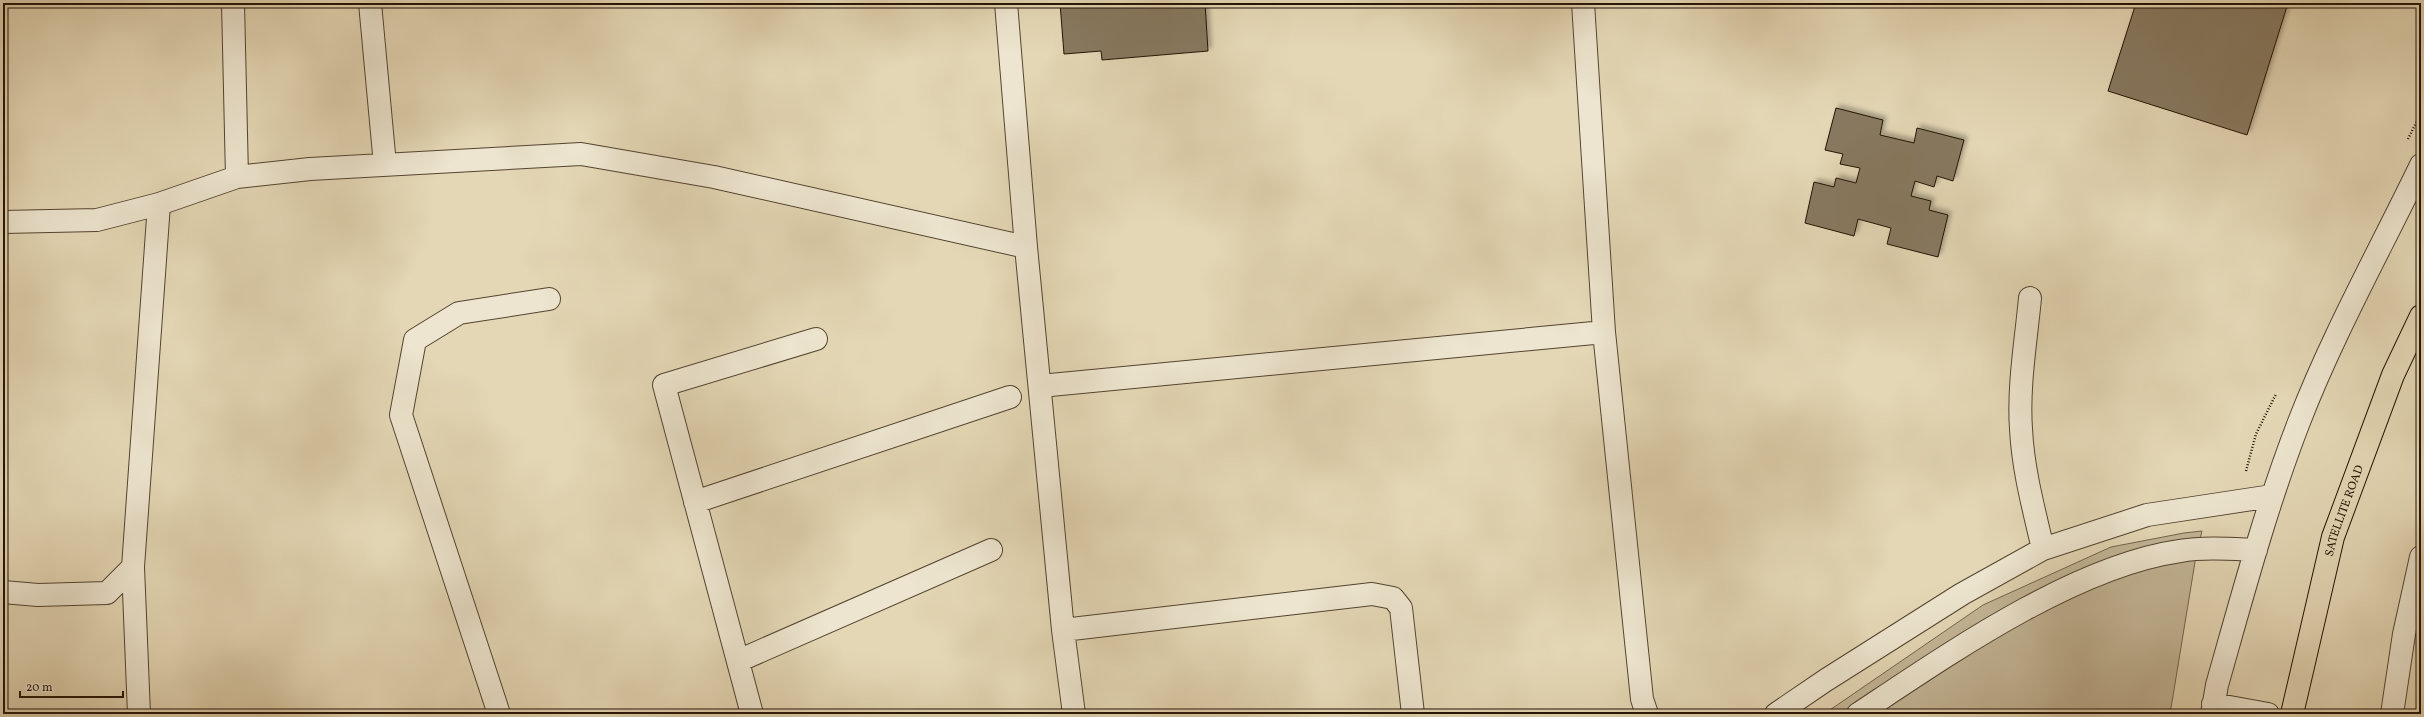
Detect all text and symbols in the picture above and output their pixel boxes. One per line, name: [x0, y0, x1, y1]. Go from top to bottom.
street label: SATELLITE ROAD: [2322, 463, 2368, 558]
scale bar: [20, 673, 123, 699]
text: 20 m: [26, 680, 53, 696]

